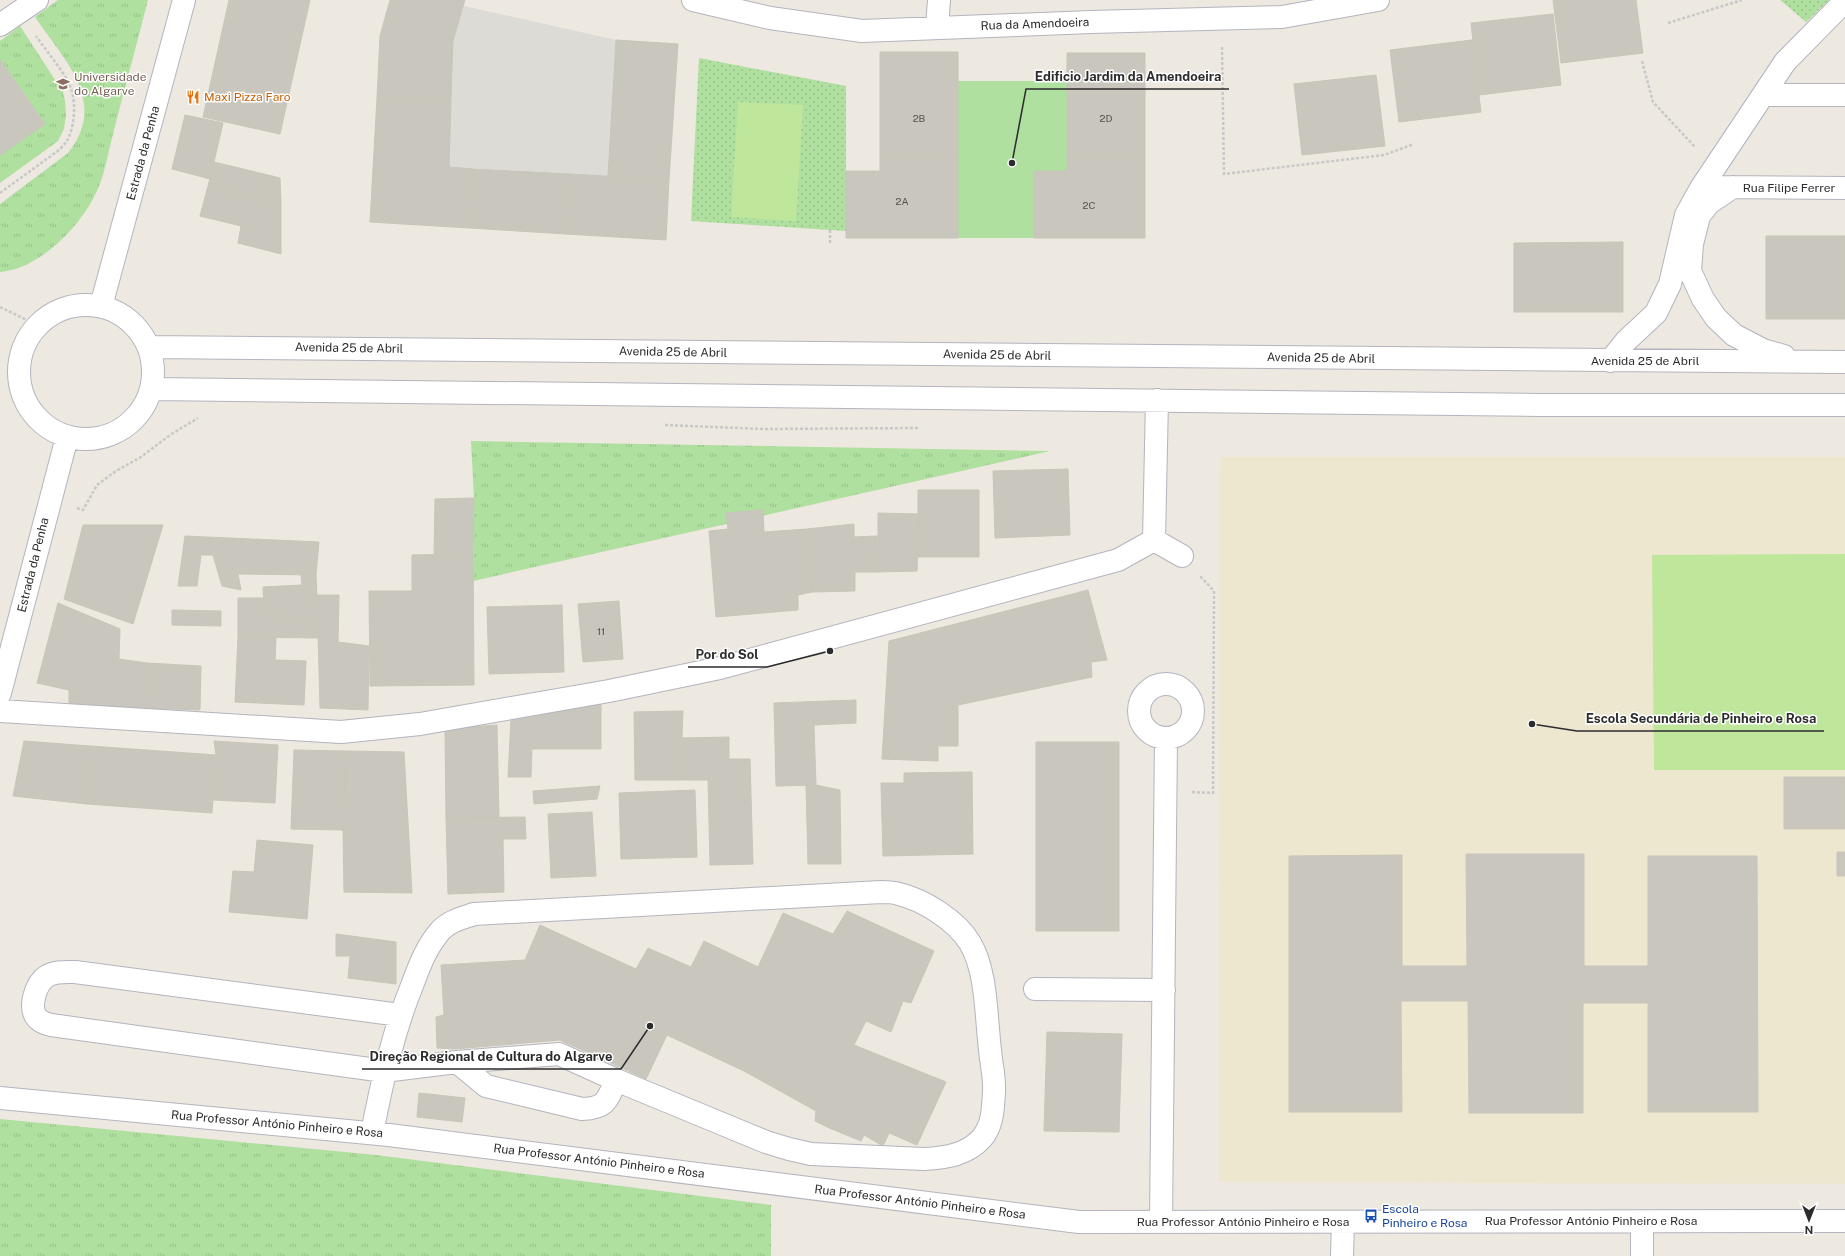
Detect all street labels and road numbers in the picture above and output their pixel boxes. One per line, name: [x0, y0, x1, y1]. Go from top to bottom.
street label: Rua da Amendoeira: [980, 15, 1090, 33]
street label: Estrada da Penha: [124, 104, 162, 202]
street label: Rua Filipe Ferrer: [1743, 181, 1836, 195]
street label: Avenida 25 de Abril: [295, 340, 404, 356]
street label: Avenida 25 de Abril: [619, 344, 728, 360]
street label: Avenida 25 de Abril: [943, 347, 1052, 363]
street label: Avenida 25 de Abril: [1267, 350, 1376, 366]
street label: Avenida 25 de Abril: [1591, 354, 1700, 368]
street label: Estrada da Penha: [14, 516, 52, 614]
street label: Rua Professor António Pinheiro e Rosa: [170, 1108, 384, 1140]
street label: Rua Professor António Pinheiro e Rosa: [493, 1141, 705, 1181]
street label: Rua Professor António Pinheiro e Rosa: [814, 1182, 1026, 1222]
street label: Rua Professor António Pinheiro e Rosa: [1485, 1214, 1697, 1228]
street label: Rua Professor António Pinheiro e Rosa: [1137, 1215, 1349, 1229]

